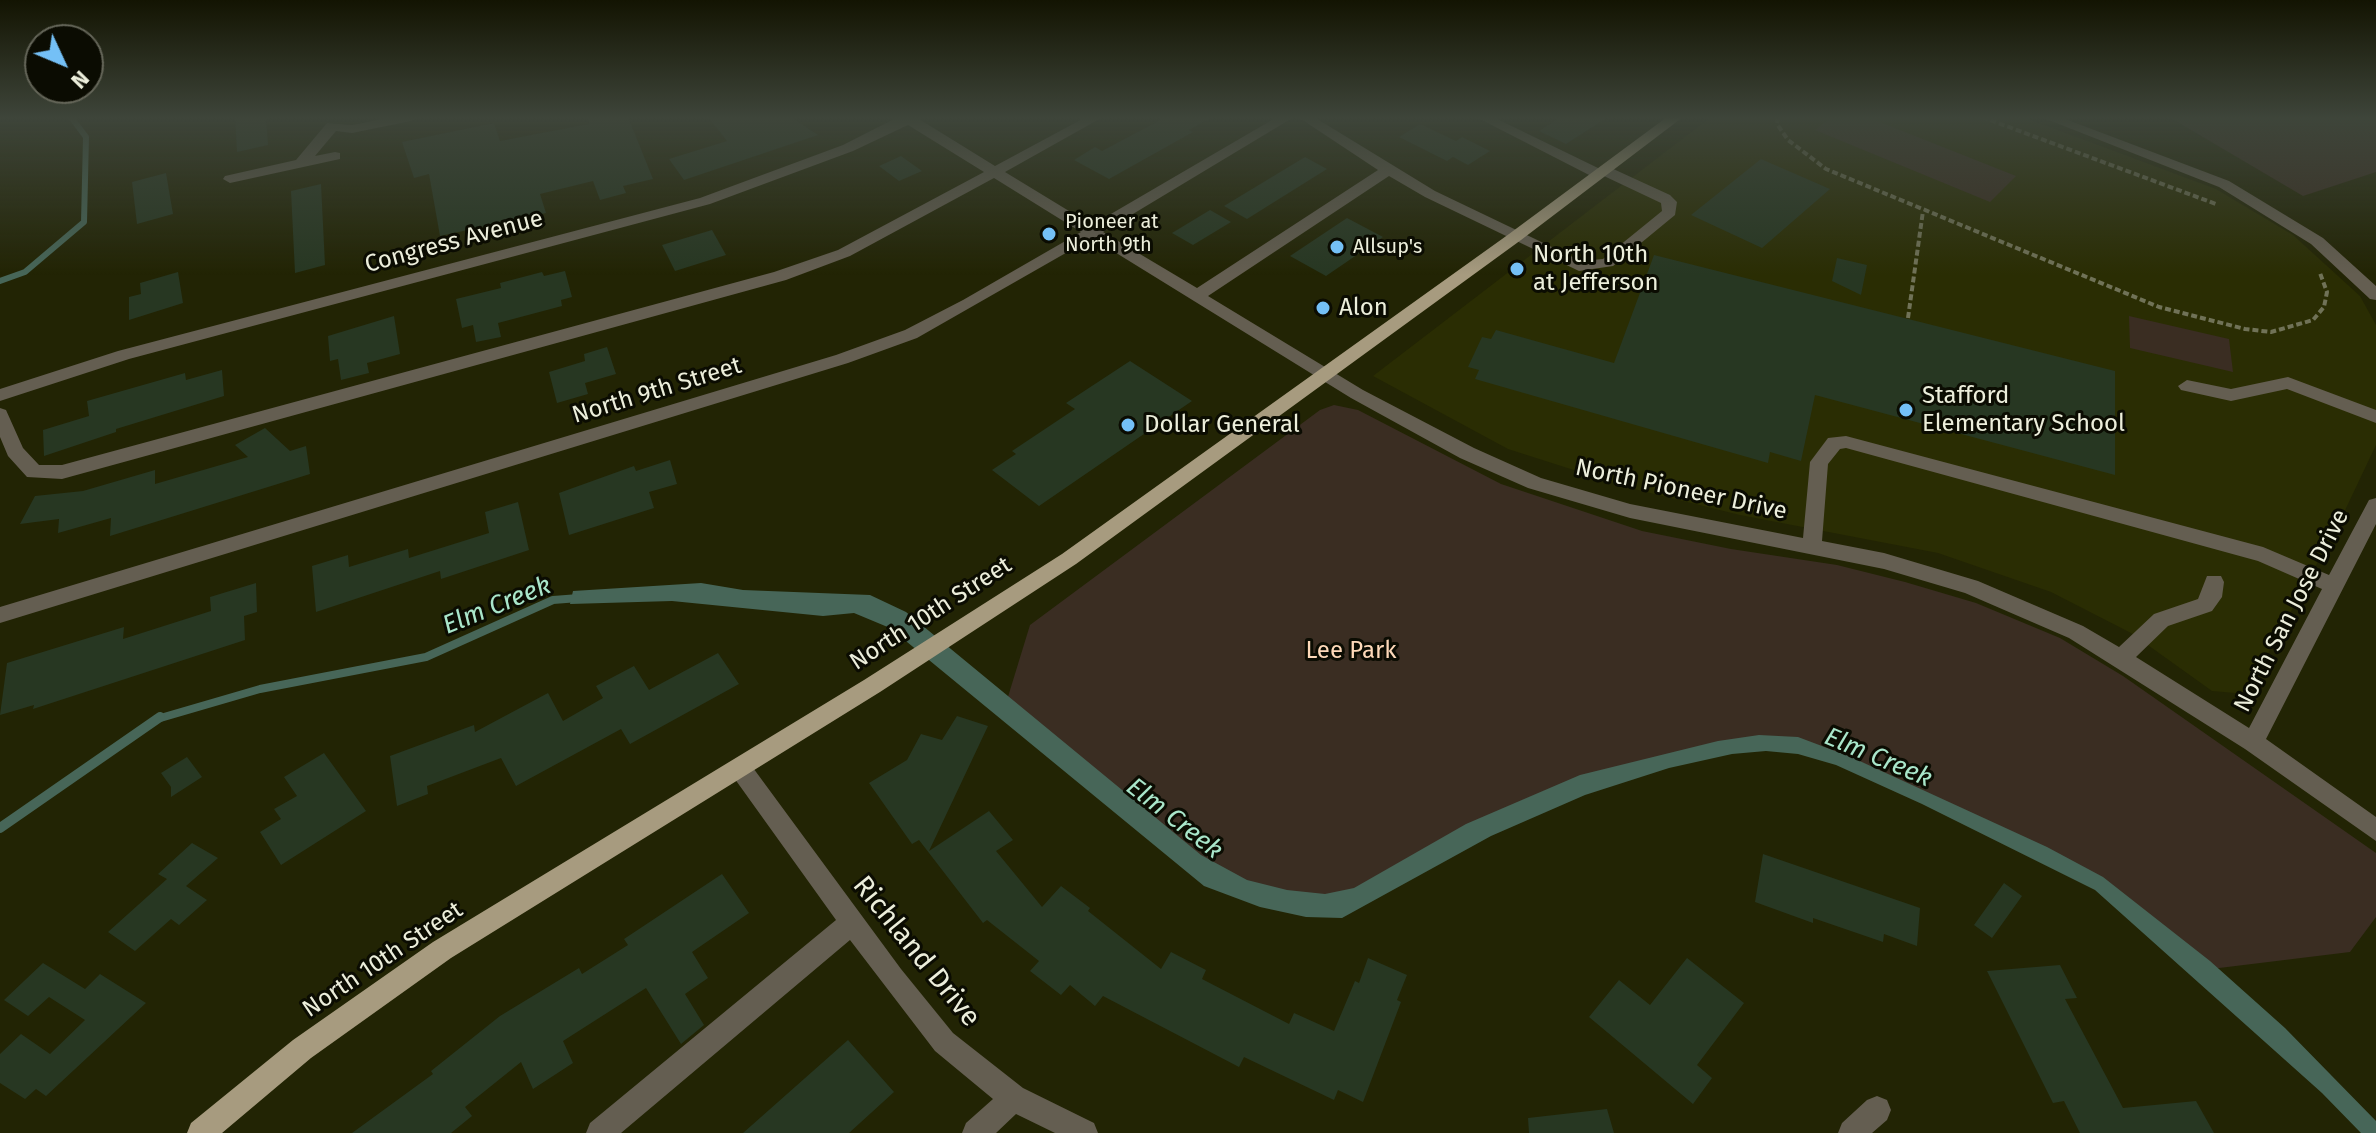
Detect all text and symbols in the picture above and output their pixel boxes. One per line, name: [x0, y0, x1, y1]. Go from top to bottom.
north arrow: [24, 24, 104, 104]
text: N: [65, 65, 95, 94]
street label: Congress Avenue: [362, 204, 546, 280]
place label: Pioneer at North 9th: [1065, 210, 1159, 257]
marker: Pioneer at North 9th: [1040, 225, 1058, 243]
place label: Allsup's: [1353, 235, 1422, 259]
marker: Allsup's: [1328, 238, 1346, 256]
place label: North 10th at Jefferson: [1533, 241, 1659, 297]
marker: North 10th at Jefferson: [1508, 260, 1526, 278]
place label: Alon: [1339, 294, 1388, 322]
marker: Alon: [1314, 299, 1332, 317]
street label: North 9th Street: [569, 352, 745, 430]
place label: Stafford Elementary School: [1922, 382, 2125, 438]
marker: Stafford Elementary School: [1897, 401, 1915, 419]
place label: Dollar General: [1144, 411, 1300, 439]
marker: Dollar General: [1119, 416, 1137, 434]
street label: North Pioneer Drive: [1573, 454, 1789, 526]
street label: North San Jose Drive: [2228, 505, 2356, 717]
street label: North 10th Street: [845, 551, 1017, 677]
water label: Elm Creek: [438, 570, 556, 642]
park label: Lee Park: [1305, 637, 1397, 665]
water label: Elm Creek: [1819, 721, 1937, 795]
water label: Elm Creek: [1120, 772, 1228, 866]
street label: Richland Drive: [845, 870, 987, 1034]
street label: North 10th Street: [298, 896, 468, 1024]

